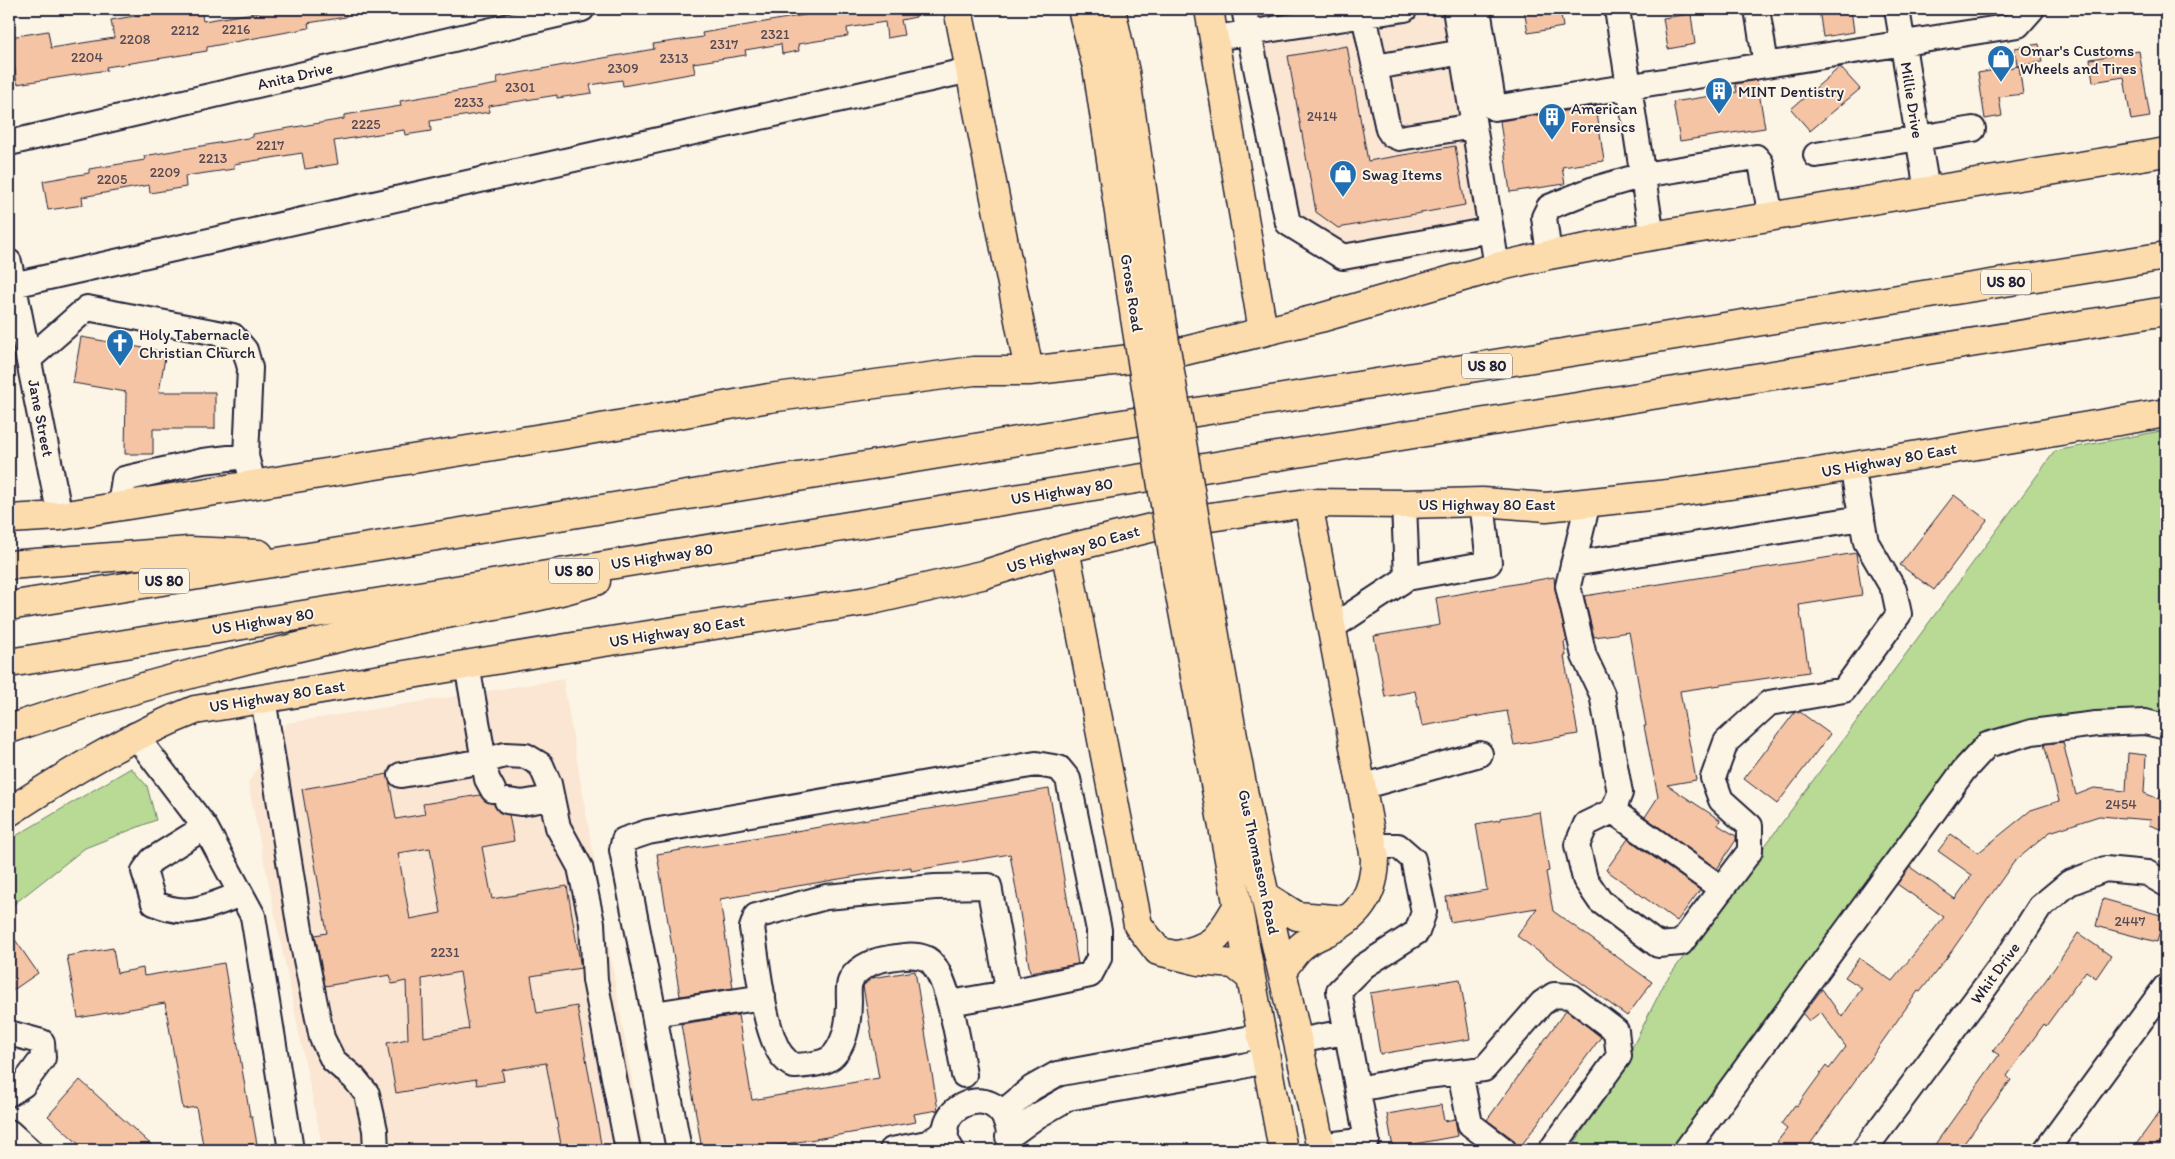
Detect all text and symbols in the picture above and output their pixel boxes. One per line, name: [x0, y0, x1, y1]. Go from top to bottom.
house number: 2216: [222, 21, 250, 38]
house number: 2212: [171, 22, 200, 39]
house number: 2321: [761, 26, 790, 43]
house number: 2208: [119, 31, 151, 48]
house number: 2317: [710, 36, 738, 53]
place label: Omar's Customs Wheels and Tires: [2020, 41, 2137, 78]
shop icon: Omar's Customs Wheels and Tires: [1986, 44, 2016, 83]
house number: 2204: [71, 49, 103, 66]
house number: 2313: [659, 50, 689, 67]
street label: Anita Drive: [255, 58, 335, 94]
house number: 2309: [608, 60, 638, 77]
street label: Millie Drive: [1897, 60, 1927, 140]
building icon: MINT Dentistry: [1704, 76, 1734, 115]
house number: 2301: [505, 79, 536, 96]
place label: MINT Dentistry: [1738, 82, 1845, 101]
house number: 2233: [454, 94, 484, 111]
place label: American Forensics: [1571, 99, 1637, 136]
building icon: American Forensics: [1537, 102, 1567, 141]
house number: 2414: [1307, 108, 1338, 125]
house number: 2225: [351, 116, 381, 133]
house number: 2217: [256, 137, 284, 154]
house number: 2213: [199, 150, 228, 167]
shop icon: Swag Items: [1328, 159, 1358, 198]
house number: 2209: [150, 164, 180, 181]
place label: Swag Items: [1362, 165, 1442, 184]
house number: 2205: [97, 171, 127, 188]
street label: Gross Road: [1116, 253, 1148, 334]
road number: US 80: [1981, 270, 2031, 294]
place label: Holy Tabernacle Christian Church: [139, 325, 256, 362]
church icon: Holy Tabernacle Christian Church: [105, 328, 135, 367]
road number: US 80: [1462, 354, 1512, 378]
street label: Jane Street: [24, 378, 58, 458]
street label: US Highway 80 East: [1820, 439, 1958, 481]
street label: US Highway 80: [1010, 474, 1114, 508]
street label: US Highway 80 East: [1418, 495, 1556, 514]
street label: US Highway 80 East: [1004, 521, 1142, 577]
street label: US Highway 80: [610, 539, 714, 573]
road number: US 80: [549, 558, 599, 584]
road number: US 80: [139, 568, 189, 594]
street label: US Highway 80: [211, 604, 315, 638]
street label: US Highway 80 East: [608, 611, 746, 651]
street label: US Highway 80 East: [208, 676, 346, 716]
street label: Gus Thomasson Road: [1234, 788, 1284, 936]
house number: 2454: [2105, 796, 2137, 813]
house number: 2447: [2114, 913, 2146, 930]
street label: Whit Drive: [1966, 938, 2024, 1008]
house number: 2231: [431, 944, 460, 961]

